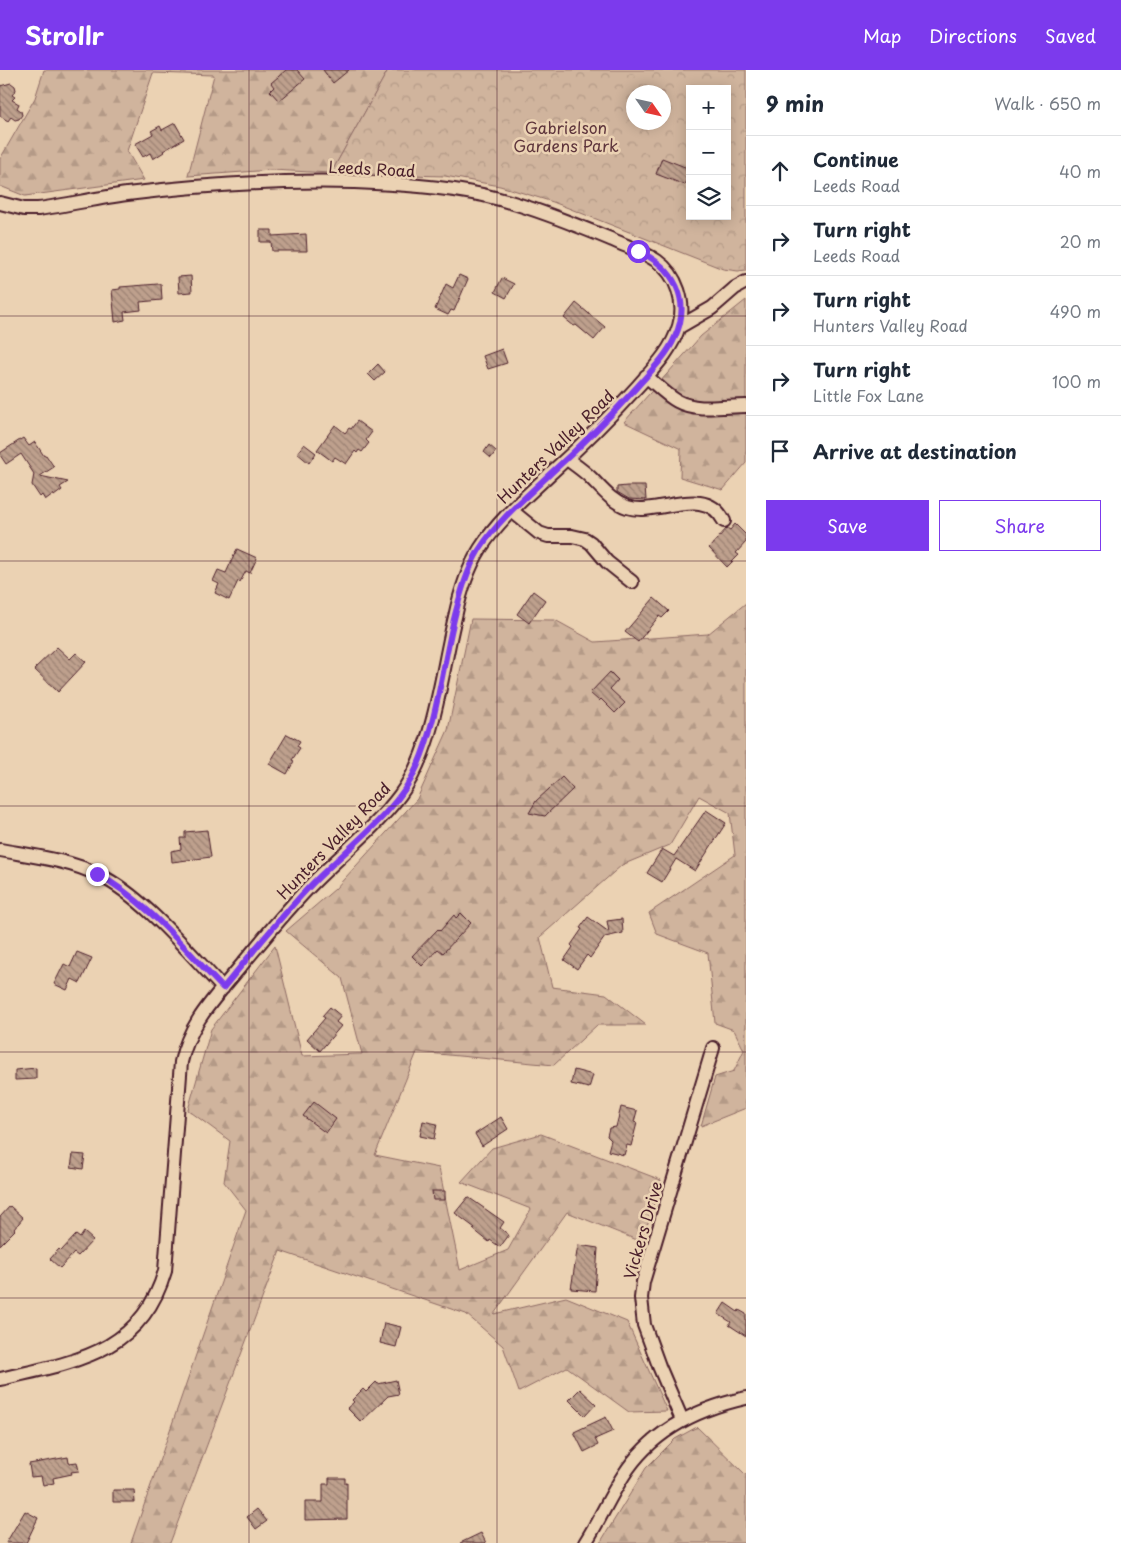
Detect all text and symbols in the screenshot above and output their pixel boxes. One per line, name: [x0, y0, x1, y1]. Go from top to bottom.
text: Strollr: [25, 17, 104, 53]
text: Map: [863, 22, 901, 49]
text: Directions: [929, 22, 1017, 49]
text: Saved: [1045, 22, 1096, 49]
north arrow: [626, 85, 671, 130]
map controls: [686, 85, 731, 220]
button: +: [686, 85, 731, 130]
text: 9 min: [766, 87, 824, 119]
text: Walk · 650 m: [994, 91, 1101, 115]
park label: Gabrielson Gardens Park: [513, 115, 619, 157]
button: −: [686, 130, 731, 175]
text: Continue: [813, 145, 899, 173]
street label: Leeds Road: [328, 154, 416, 182]
icon: ahead: [766, 157, 794, 185]
text: 40 m: [1059, 159, 1101, 183]
text: Leeds Road: [813, 173, 900, 197]
button: layers: [686, 175, 731, 220]
text: Turn right: [813, 215, 911, 243]
icon: right: [766, 227, 794, 255]
text: 20 m: [1060, 229, 1101, 253]
route start: [627, 240, 650, 263]
text: Leeds Road: [813, 243, 900, 267]
text: Turn right: [813, 285, 911, 313]
icon: right: [766, 297, 794, 325]
text: 490 m: [1050, 299, 1101, 323]
text: Hunters Valley Road: [813, 313, 968, 337]
text: Turn right: [813, 355, 911, 383]
icon: right: [766, 367, 794, 395]
text: 100 m: [1052, 369, 1101, 393]
text: Little Fox Lane: [813, 383, 924, 407]
street label: Hunters Valley Road: [491, 384, 619, 508]
icon: arrive: [766, 437, 794, 465]
text: Arrive at destination: [813, 437, 1017, 465]
button: Save: [766, 500, 929, 551]
button: Share: [939, 500, 1101, 551]
street label: Hunters Valley Road: [271, 776, 395, 904]
route end: [86, 863, 109, 886]
street label: Vickers Drive: [617, 1178, 667, 1282]

